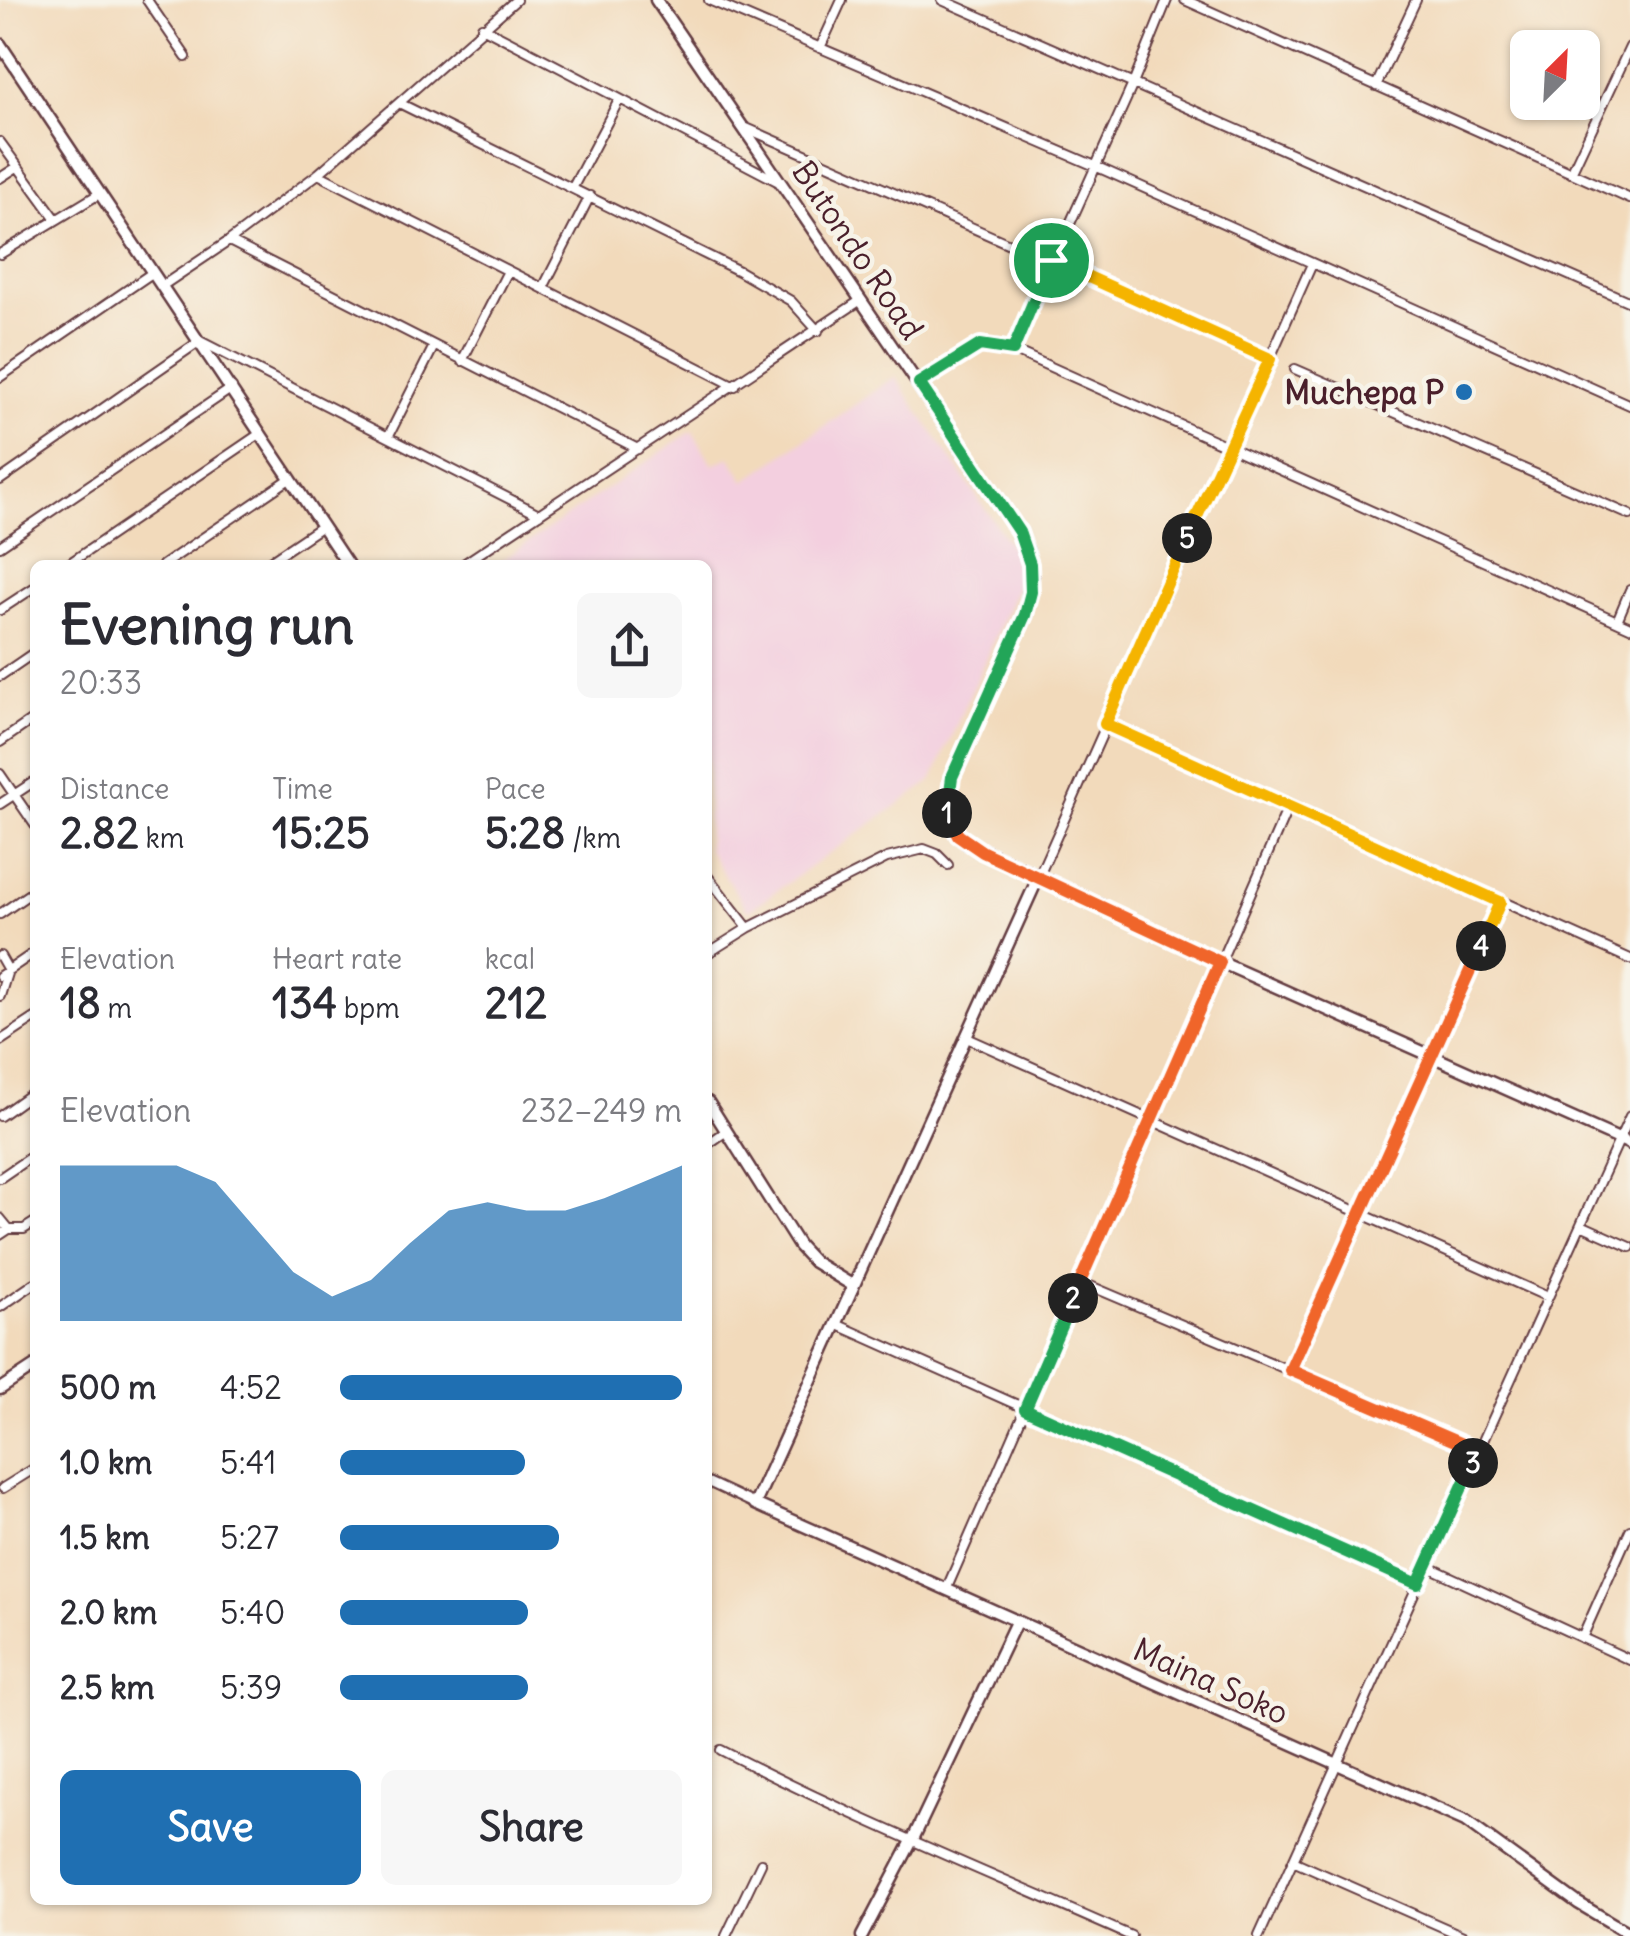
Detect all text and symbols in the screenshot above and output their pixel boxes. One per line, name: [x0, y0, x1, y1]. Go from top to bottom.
north arrow: [1510, 30, 1600, 120]
map controls: [1510, 30, 1600, 120]
street label: Butondo Road: [783, 153, 933, 347]
pin: [1009, 218, 1094, 303]
icon: arrive: [1024, 233, 1079, 288]
place label: Muchepa P: [1284, 372, 1444, 413]
marker: Muchepa P: [1453, 381, 1475, 403]
pin: 5: [1162, 513, 1212, 563]
text: 5: [1179, 520, 1195, 556]
text: Evening run: [60, 590, 354, 659]
button: share: [577, 593, 682, 698]
text: 20:33: [60, 662, 142, 703]
text: Distance: [60, 771, 169, 807]
text: Time: [272, 771, 333, 807]
text: Pace: [485, 771, 546, 807]
pin: 1: [922, 788, 972, 838]
text: 1: [941, 795, 953, 831]
text: 2.82: [60, 807, 139, 859]
text: 15:25: [272, 807, 370, 859]
text: 5:28: [485, 807, 566, 859]
text: km: [139, 820, 184, 856]
text: /km: [566, 820, 621, 856]
pin: 4: [1456, 921, 1506, 971]
text: 4: [1473, 928, 1489, 964]
text: Elevation: [60, 941, 175, 977]
text: Heart rate: [272, 941, 402, 977]
text: kcal: [485, 941, 535, 977]
text: 18: [60, 977, 101, 1029]
text: 134: [272, 977, 337, 1029]
text: 212: [485, 977, 547, 1029]
text: m: [101, 990, 132, 1026]
text: bpm: [337, 990, 400, 1026]
text: Elevation: [60, 1090, 191, 1131]
text: 232–249 m: [521, 1090, 682, 1131]
pin: 2: [1048, 1273, 1098, 1323]
text: 2: [1065, 1280, 1081, 1316]
text: 500 m: [60, 1367, 156, 1408]
text: 4:52: [220, 1367, 282, 1408]
pin: 3: [1448, 1438, 1498, 1488]
text: 1.0 km: [60, 1442, 152, 1483]
text: 5:41: [220, 1442, 277, 1483]
text: 3: [1465, 1445, 1481, 1481]
text: 1.5 km: [60, 1517, 150, 1558]
text: 5:27: [220, 1517, 279, 1558]
text: 2.0 km: [60, 1592, 157, 1633]
text: 5:40: [220, 1592, 285, 1633]
street label: Maina Soko: [1127, 1629, 1295, 1733]
text: 2.5 km: [60, 1667, 155, 1708]
text: 5:39: [220, 1667, 282, 1708]
button: Save: [60, 1770, 361, 1885]
button: Share: [381, 1770, 682, 1885]

